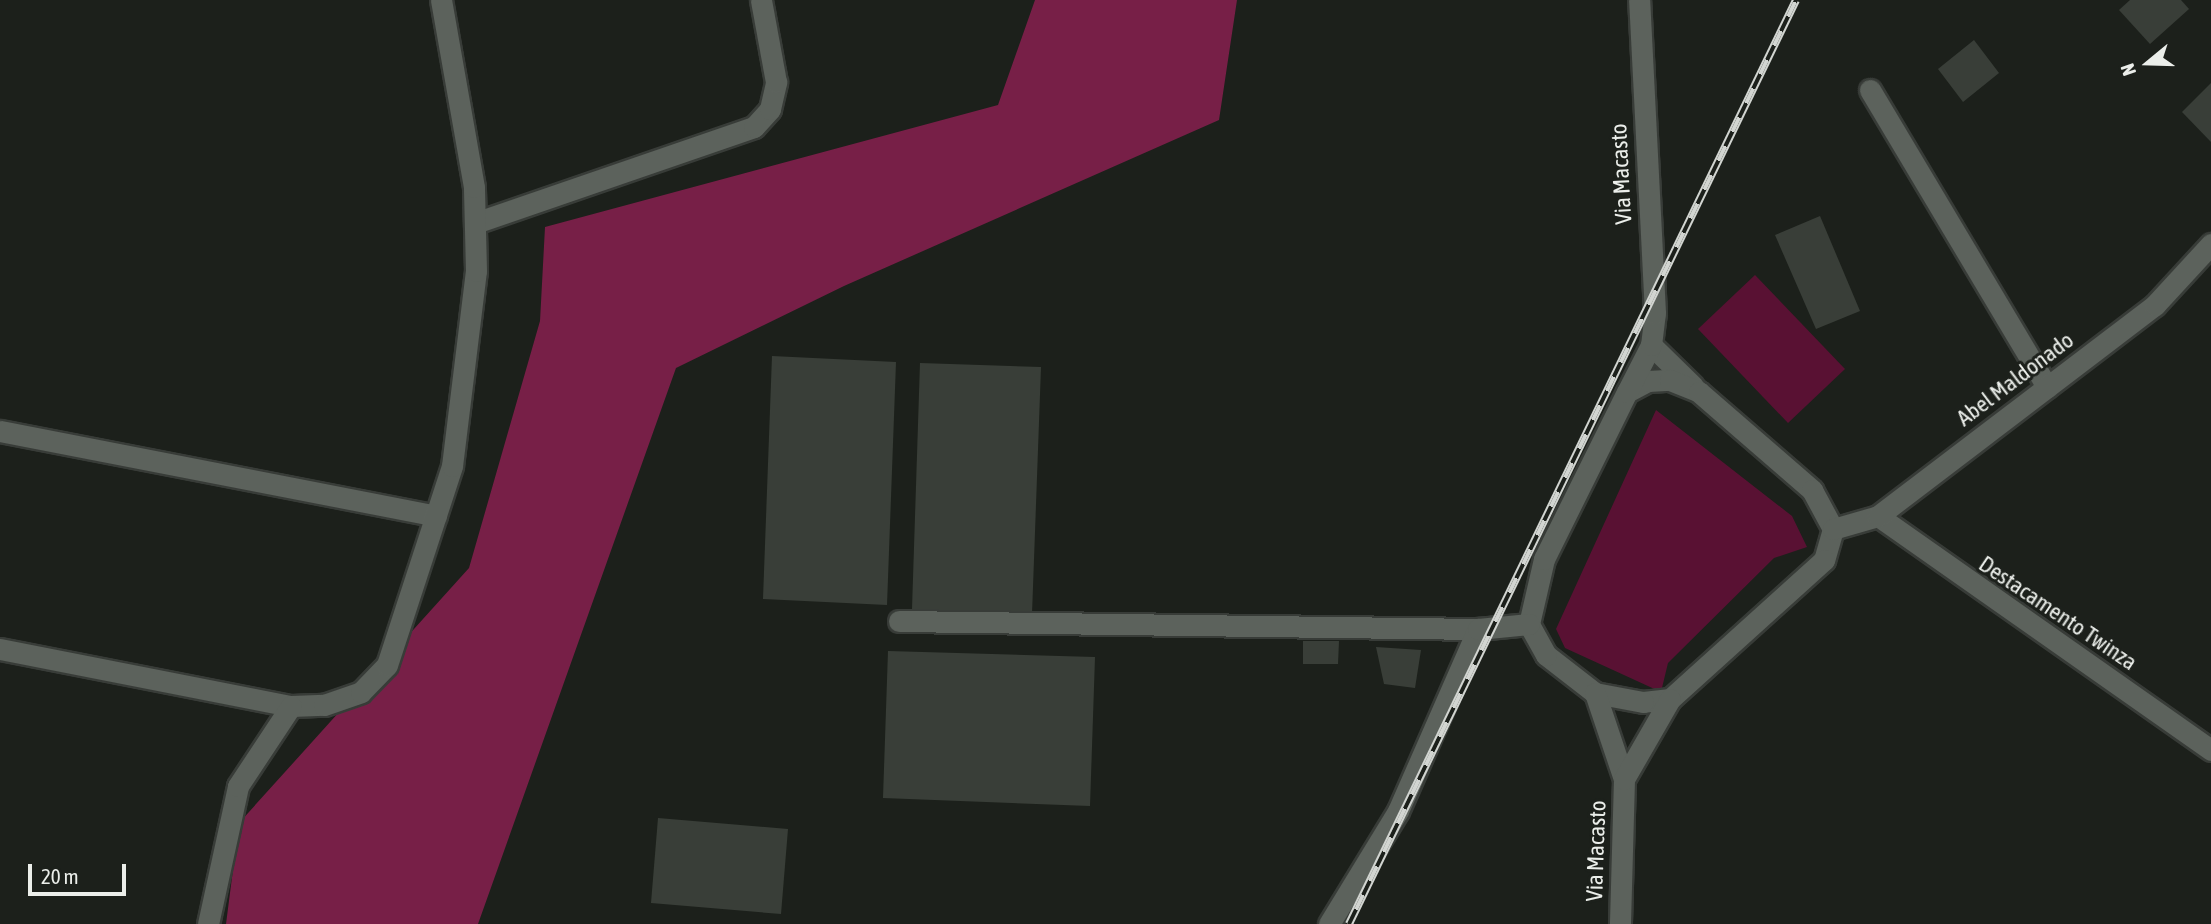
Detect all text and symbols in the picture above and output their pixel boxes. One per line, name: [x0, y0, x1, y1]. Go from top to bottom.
north arrow: [2113, 28, 2183, 98]
text: N: [2116, 61, 2140, 79]
street label: Via Macasto: [1605, 123, 1637, 225]
street label: Abel Maldonado: [1951, 326, 2079, 432]
street label: Destacamento Twinza: [1974, 550, 2142, 676]
street label: Via Macasto: [1580, 800, 1612, 902]
scale bar: [32, 850, 130, 894]
text: 20 m: [41, 864, 79, 888]

